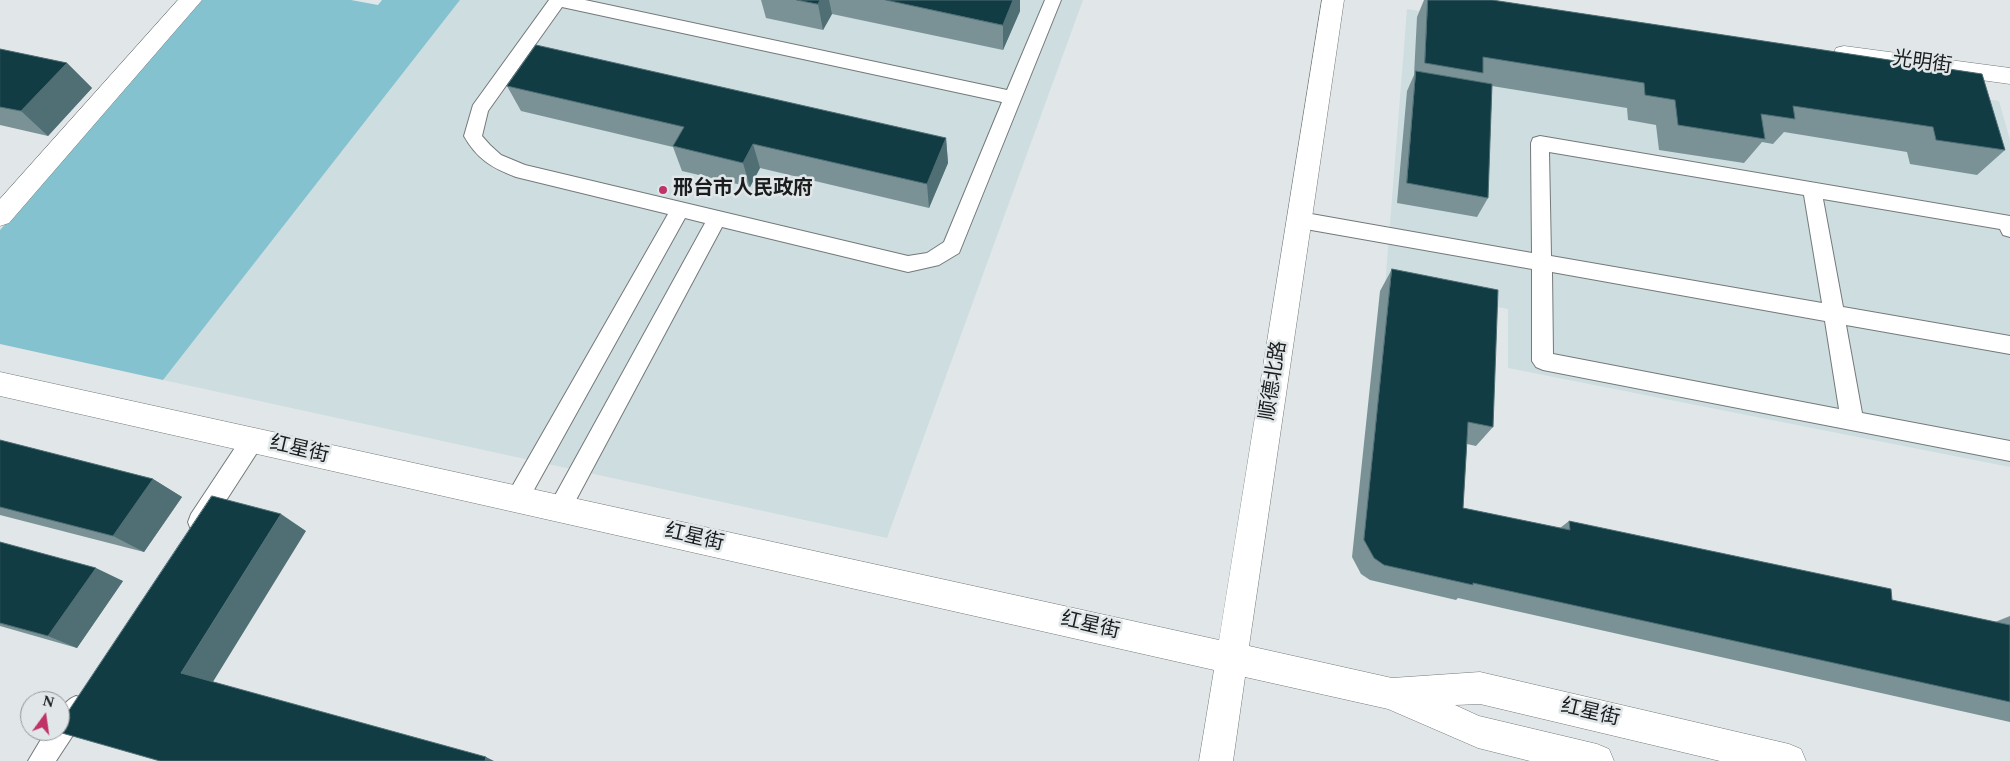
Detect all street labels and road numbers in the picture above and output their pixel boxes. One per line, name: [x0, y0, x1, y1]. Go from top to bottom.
street label: 光明街: [1891, 48, 1953, 80]
street label: 顺德北路: [1257, 340, 1293, 422]
street label: 红星街: [267, 433, 331, 469]
street label: 红星街: [662, 521, 726, 557]
street label: 红星街: [1058, 609, 1122, 645]
street label: 红星街: [1558, 696, 1622, 732]

